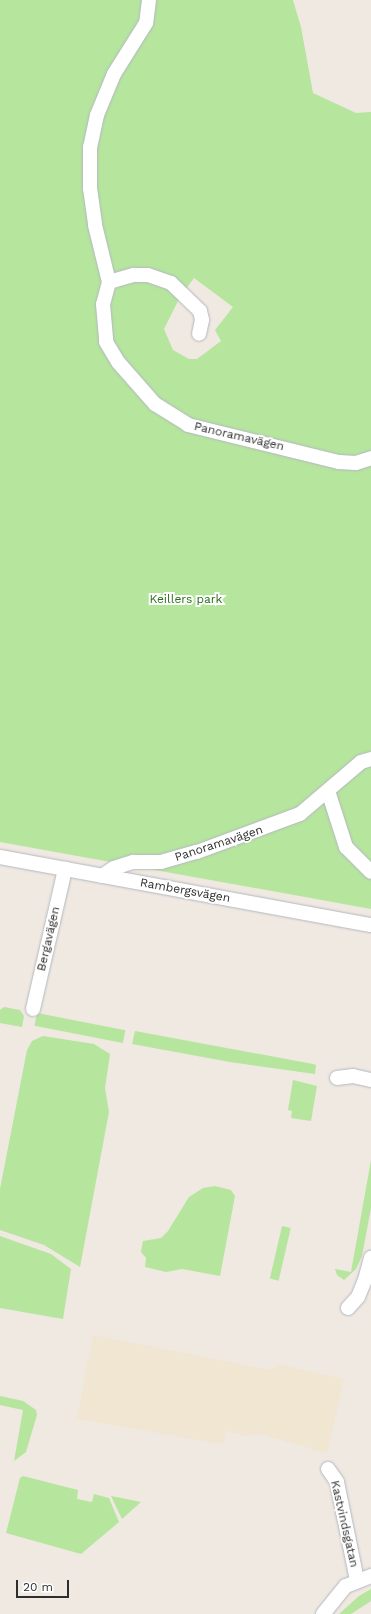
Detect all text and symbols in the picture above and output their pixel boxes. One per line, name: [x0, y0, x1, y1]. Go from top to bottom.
street label: Panoramavägen: [193, 420, 285, 454]
park label: Keillers park: [150, 593, 222, 607]
street label: Panoramavägen: [173, 823, 265, 865]
street label: Rambergsvägen: [139, 876, 231, 906]
street label: Bergavägen: [35, 905, 63, 973]
street label: Kastvindsgatan: [327, 1479, 361, 1569]
scale bar: [18, 1572, 71, 1598]
text: 20 m: [23, 1580, 53, 1594]

